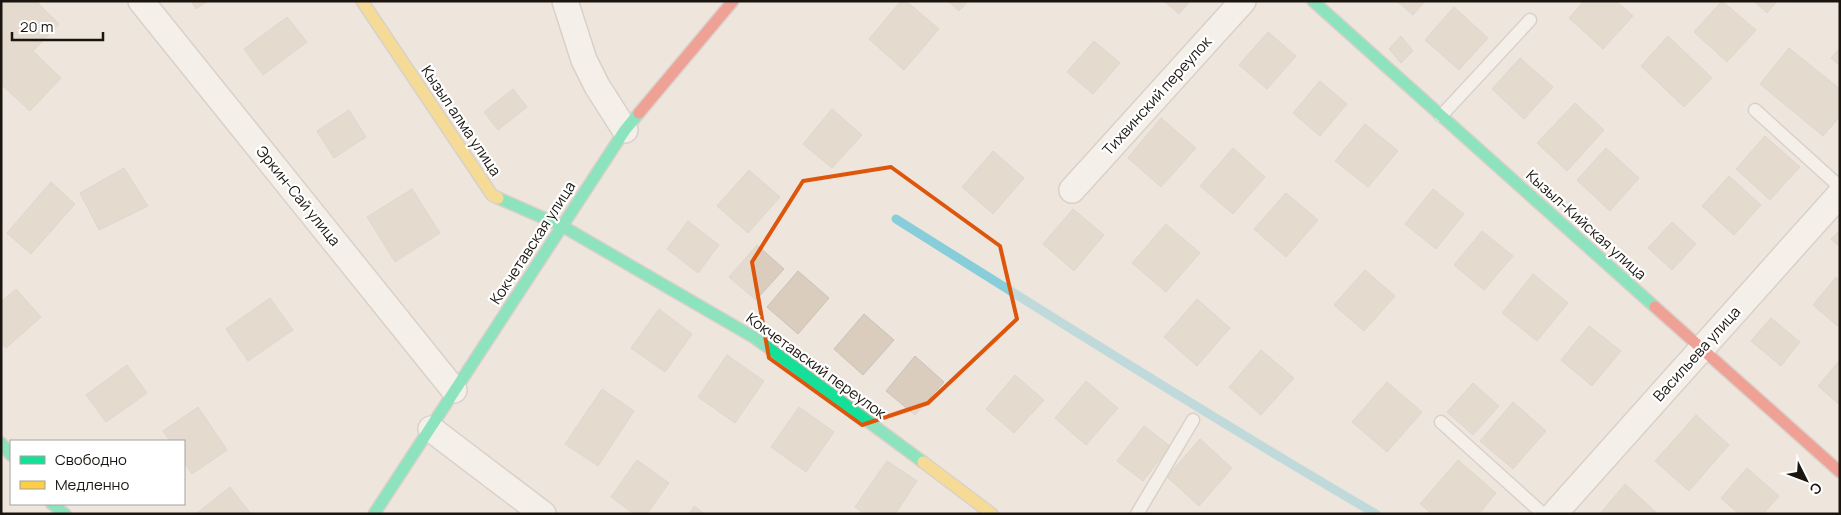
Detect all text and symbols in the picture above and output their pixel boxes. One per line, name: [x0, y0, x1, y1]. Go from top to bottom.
scale bar: [12, 10, 104, 42]
text: 20 m: [20, 16, 53, 37]
street label: Тихвинский переулок: [1097, 31, 1216, 160]
street label: Кызыл алма улица: [417, 61, 506, 180]
street label: Эркин-Сай улица: [251, 141, 345, 250]
street label: Кызыл-Кийская улица: [1522, 165, 1651, 284]
street label: Кокчетавская улица: [485, 177, 580, 308]
street label: Васильева улица: [1648, 301, 1745, 406]
street label: Кокчетавский переулок: [742, 308, 891, 424]
legend: [10, 440, 185, 505]
text: Свободно: [55, 449, 127, 470]
north arrow: [1781, 455, 1831, 505]
text: Медленно: [55, 474, 129, 495]
text: С: [1806, 479, 1827, 499]

